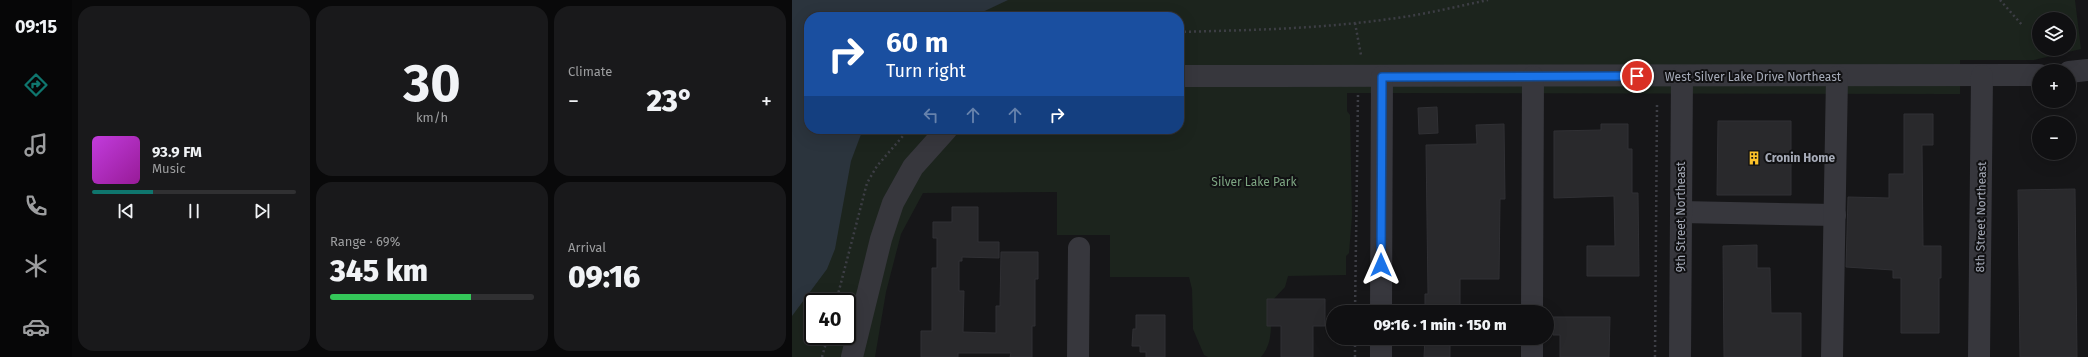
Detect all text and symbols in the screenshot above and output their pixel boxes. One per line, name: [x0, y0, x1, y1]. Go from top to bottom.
map controls: [2032, 12, 2076, 160]
button: layers: [2032, 12, 2076, 56]
text: 09:15: [15, 16, 57, 38]
text: 60 m: [886, 26, 948, 59]
icon: right: [820, 28, 872, 80]
text: 30: [403, 52, 461, 115]
pin: [1620, 59, 1654, 93]
text: Turn right: [886, 60, 966, 82]
text: Climate: [568, 64, 612, 79]
button: +: [2032, 64, 2076, 108]
icon: arrive: [1626, 65, 1648, 87]
street label: West Silver Lake Drive Northeast: [1665, 70, 1842, 84]
icon: directions: [22, 71, 50, 99]
text: 23°: [647, 83, 693, 119]
text: −: [568, 88, 579, 115]
text: +: [761, 88, 772, 115]
icon: left: [920, 104, 942, 126]
icon: ahead: [962, 104, 984, 126]
icon: ahead: [1004, 104, 1026, 126]
icon: right: [1046, 104, 1068, 126]
text: km/h: [416, 110, 448, 125]
button: −: [2032, 116, 2076, 160]
icon: music: [22, 131, 50, 159]
text: 93.9 FM: [152, 143, 202, 161]
building icon: Cronin Home: [1746, 150, 1762, 166]
place label: Cronin Home: [1765, 151, 1835, 165]
text: Music: [152, 161, 186, 176]
street label: 9th Street Northeast: [1674, 161, 1688, 272]
street label: 8th Street Northeast: [1973, 161, 1989, 273]
park label: Silver Lake Park: [1211, 175, 1297, 189]
icon: phone: [22, 192, 50, 220]
icon: previous: [115, 200, 137, 222]
icon: pause: [183, 200, 205, 222]
icon: next: [251, 200, 273, 222]
text: Range · 69%: [330, 234, 400, 249]
text: Arrival: [568, 240, 606, 255]
position arrow: [1360, 244, 1402, 286]
icon: climate: [22, 252, 50, 280]
text: 345 km: [330, 253, 428, 289]
text: 09:16: [568, 259, 640, 295]
speed limit sign: 40: [804, 293, 856, 345]
icon: car: [22, 313, 50, 341]
text: 09:16 · 1 min · 150 m: [1373, 316, 1507, 334]

